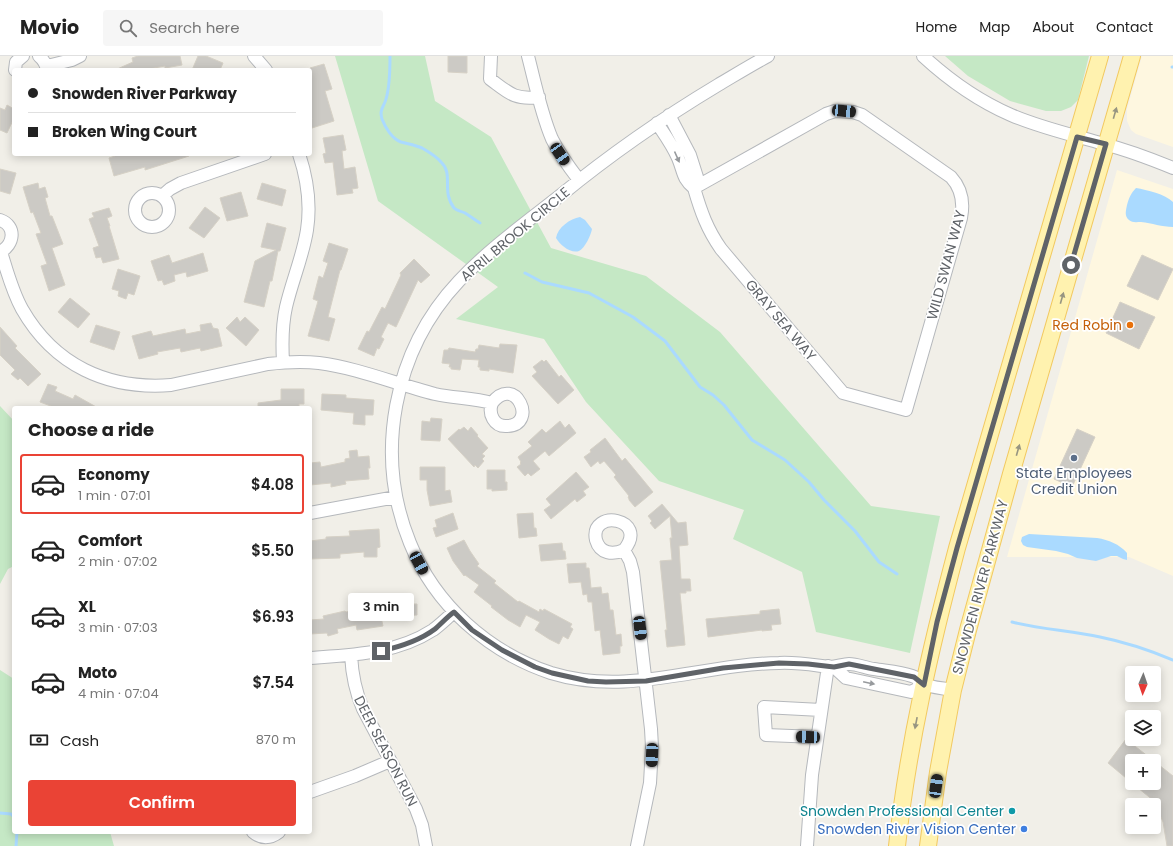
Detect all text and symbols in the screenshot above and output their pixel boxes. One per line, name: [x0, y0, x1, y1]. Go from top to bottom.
search box: [103, 10, 383, 46]
text: Movio: [20, 14, 79, 41]
icon: search: [117, 17, 139, 39]
text: Search here: [149, 17, 240, 38]
text: Home: [915, 17, 957, 37]
text: Map: [979, 17, 1010, 37]
text: About: [1032, 17, 1074, 37]
text: Contact: [1096, 17, 1153, 37]
text: Snowden River Parkway: [52, 83, 237, 104]
car: [832, 104, 856, 118]
one-way arrow: [1112, 107, 1118, 119]
text: Broken Wing Court: [52, 121, 197, 142]
car: [548, 141, 572, 167]
one-way arrow: [674, 151, 680, 162]
street label: APRIL BROOK CIRCLE: [456, 182, 574, 286]
street label: WILD SWAN WAY: [922, 208, 970, 322]
route start: [1062, 256, 1080, 274]
street label: GRAY SEA WAY: [741, 275, 821, 365]
one-way arrow: [1059, 292, 1065, 304]
place label: Red Robin: [1052, 315, 1122, 335]
marker: Red Robin: [1125, 320, 1135, 330]
text: Choose a ride: [28, 417, 154, 442]
one-way arrow: [1015, 444, 1021, 456]
marker: State Employees Credit Union: [1069, 453, 1079, 463]
place label: State Employees Credit Union: [1016, 463, 1132, 499]
text: Economy: [78, 464, 150, 485]
icon: car: [30, 466, 66, 502]
text: $4.08: [251, 474, 294, 495]
text: 1 min · 07:01: [78, 486, 151, 505]
street label: SNOWDEN RIVER PARKWAY: [947, 497, 1013, 677]
text: Comfort: [78, 530, 142, 551]
icon: car: [30, 532, 66, 568]
text: $5.50: [251, 540, 294, 561]
car: [408, 550, 430, 576]
text: 2 min · 07:02: [78, 552, 157, 571]
callout: 3 min: [348, 593, 414, 621]
text: XL: [78, 596, 96, 617]
text: 3 min: [363, 597, 399, 616]
icon: car: [30, 598, 66, 634]
text: $6.93: [252, 606, 294, 627]
car: [633, 615, 647, 641]
text: 3 min · 07:03: [78, 618, 158, 637]
route end: [372, 642, 390, 660]
text: Moto: [78, 662, 117, 683]
icon: car: [30, 664, 66, 700]
north arrow: [1125, 666, 1161, 702]
map controls: [1125, 666, 1161, 834]
text: $7.54: [252, 672, 294, 693]
one-way arrow: [863, 680, 875, 686]
text: 4 min · 07:04: [78, 684, 159, 703]
street label: DEER SEASON RUN: [349, 692, 423, 810]
button: layers: [1125, 710, 1161, 746]
one-way arrow: [913, 717, 919, 729]
icon: cash: [28, 729, 50, 751]
text: Cash: [60, 730, 99, 751]
text: 870 m: [256, 730, 296, 749]
car: [796, 731, 820, 743]
car: [646, 743, 658, 767]
button: +: [1125, 754, 1161, 790]
car: [928, 773, 944, 799]
button: Confirm: [28, 780, 296, 826]
button: −: [1125, 798, 1161, 834]
place label: Snowden Professional Center: [800, 801, 1004, 821]
marker: Snowden Professional Center: [1007, 806, 1017, 816]
place label: Snowden River Vision Center: [817, 819, 1016, 839]
marker: Snowden River Vision Center: [1019, 824, 1029, 834]

